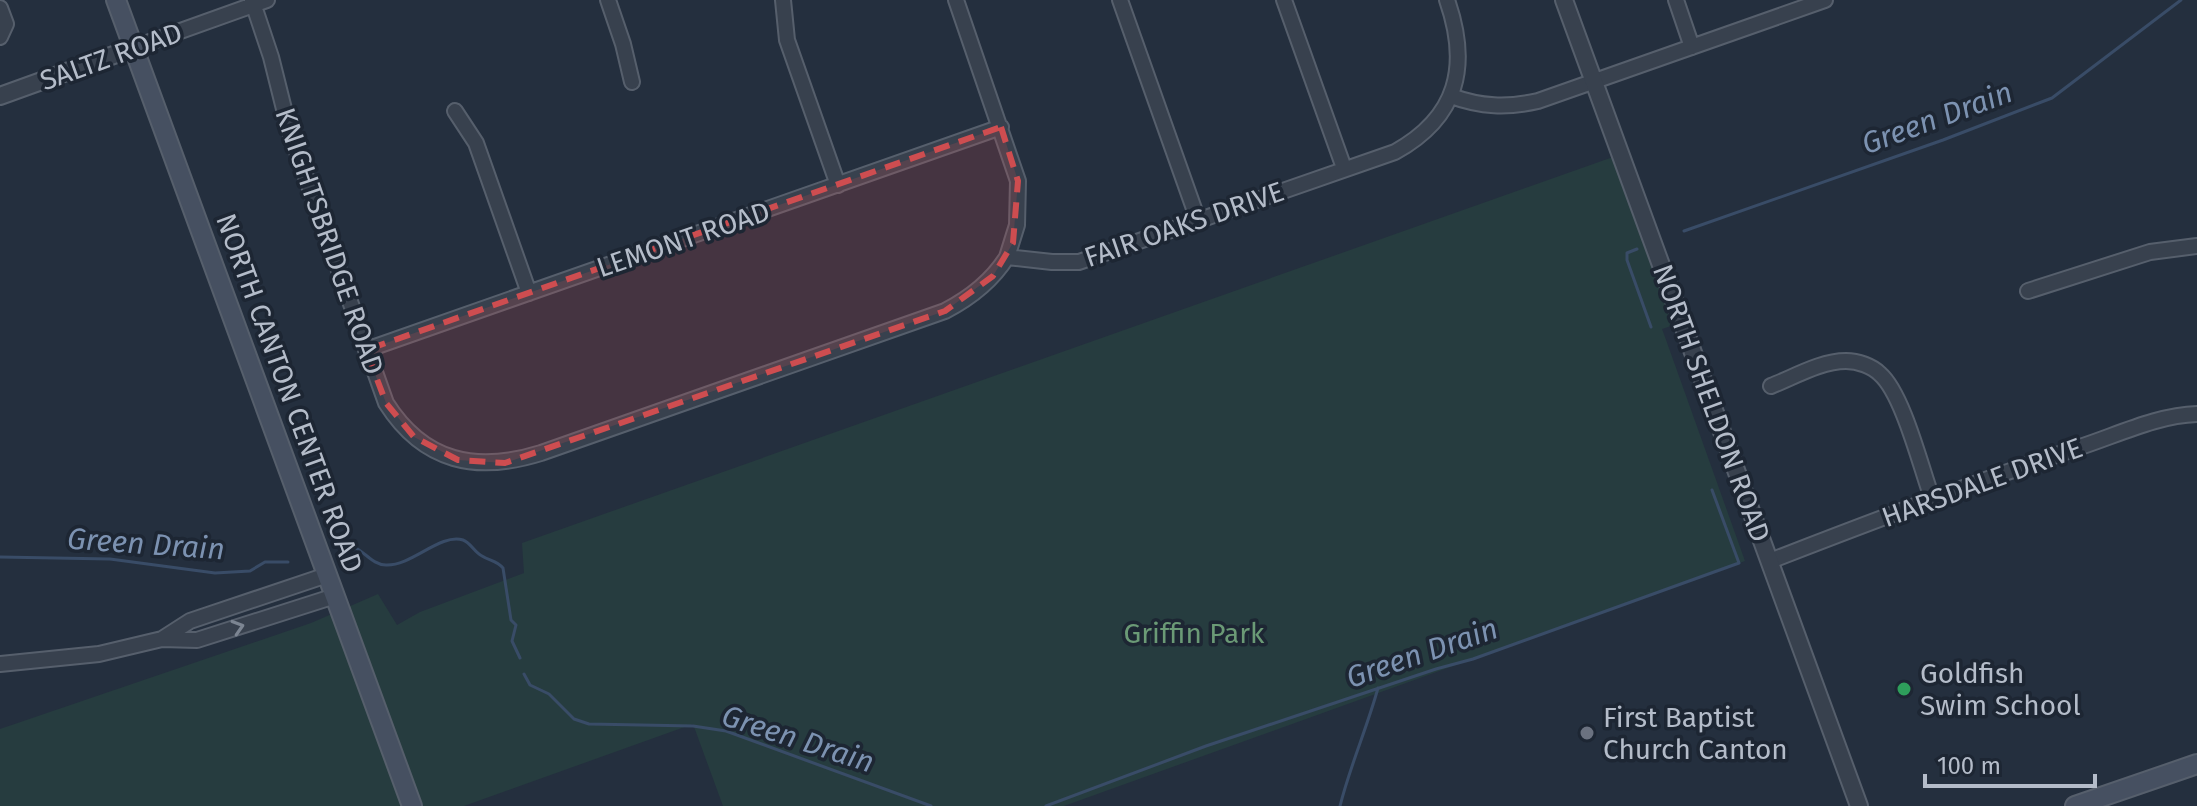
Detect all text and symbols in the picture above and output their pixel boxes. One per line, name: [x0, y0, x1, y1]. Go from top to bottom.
street label: SALTZ ROAD: [36, 16, 187, 97]
water label: Green Drain: [1857, 74, 2017, 162]
street label: KNIGHTSBRIDGE ROAD: [268, 103, 391, 379]
street label: FAIR OAKS DRIVE: [1080, 175, 1288, 274]
street label: LEMONT ROAD: [592, 194, 774, 284]
street label: NORTH CANTON CENTER ROAD: [209, 209, 370, 577]
street label: NORTH SHELDON ROAD: [1646, 260, 1777, 546]
street label: HARSDALE DRIVE: [1877, 431, 2087, 534]
water label: Green Drain: [66, 521, 226, 567]
water label: Green Drain: [1342, 610, 1502, 696]
park label: Griffin Park: [1124, 617, 1265, 650]
one-way arrow: [231, 620, 244, 636]
place label: Goldfish Swim School: [1920, 657, 2081, 722]
marker: Goldfish Swim School: [1895, 680, 1913, 698]
water label: Green Drain: [717, 697, 879, 781]
place label: First Baptist Church Canton: [1603, 701, 1788, 766]
marker: First Baptist Church Canton: [1578, 724, 1596, 742]
scale bar: [1925, 738, 2095, 788]
text: 100 m: [1937, 752, 2001, 780]

